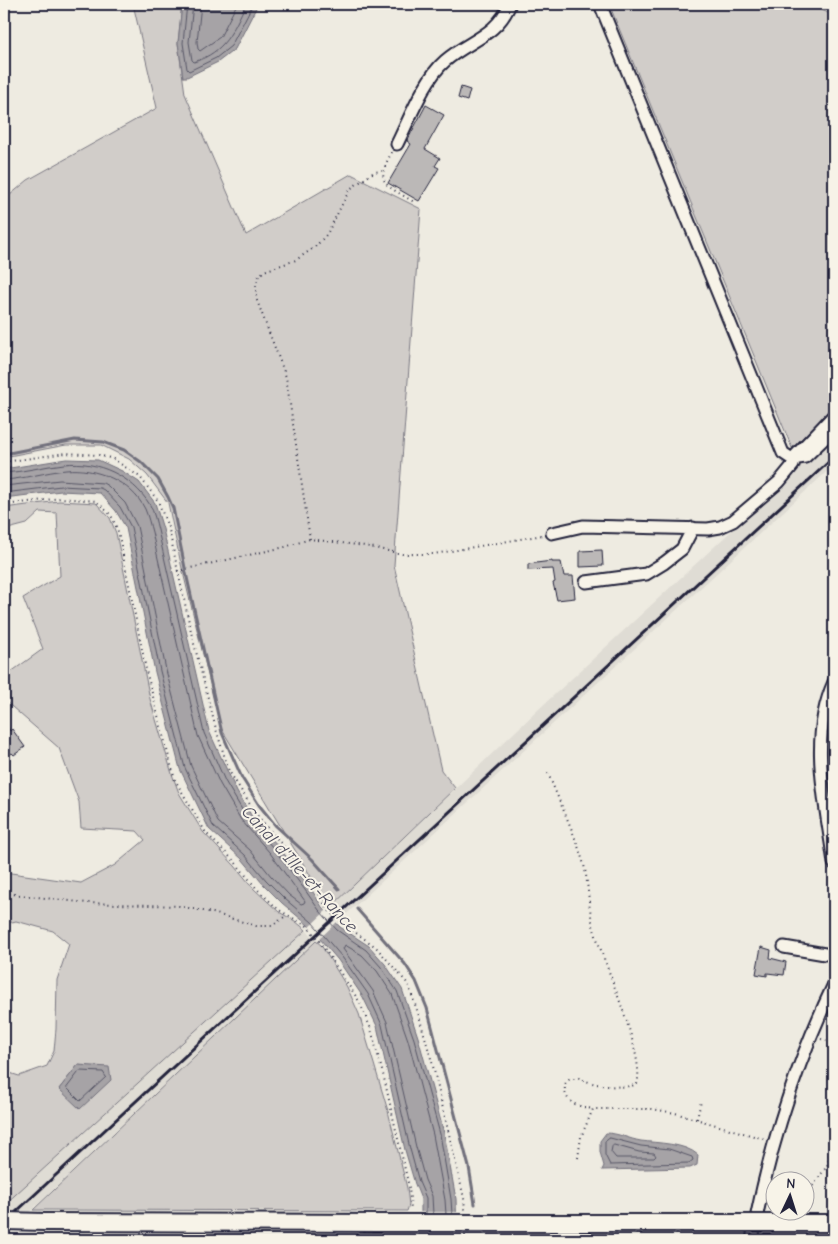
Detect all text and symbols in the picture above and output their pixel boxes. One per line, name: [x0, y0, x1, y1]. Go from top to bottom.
water label: Canal d'Ille-et-Rance: [237, 802, 362, 937]
north arrow: [766, 1172, 816, 1222]
text: N: [786, 1175, 796, 1192]

